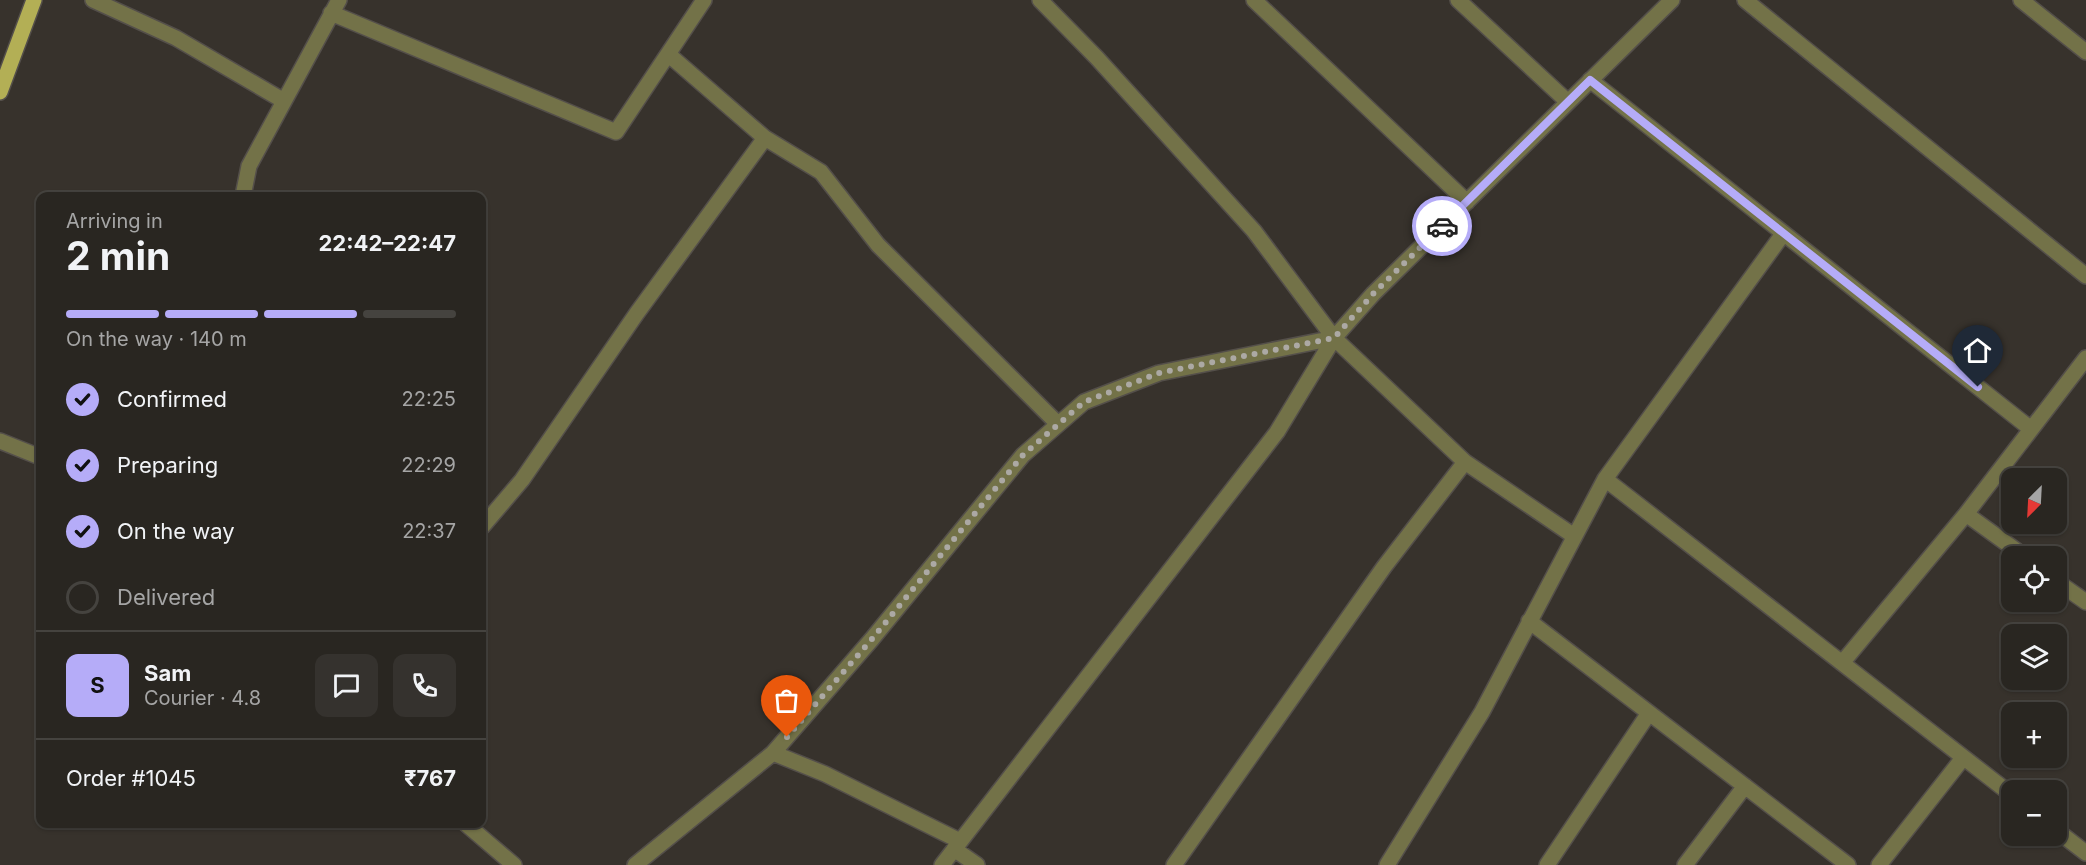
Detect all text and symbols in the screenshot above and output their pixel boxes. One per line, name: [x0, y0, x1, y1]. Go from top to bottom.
courier: [1412, 196, 1472, 256]
text: Arriving in: [66, 209, 163, 233]
icon: car: [1426, 210, 1459, 243]
text: 22:42–22:47: [318, 230, 456, 256]
text: 2 min: [66, 232, 170, 279]
pin: [1952, 325, 2003, 387]
text: On the way · 140 m: [66, 327, 247, 351]
icon: home: [1961, 334, 1994, 367]
icon: check: [66, 383, 99, 416]
text: Confirmed: [117, 386, 227, 412]
text: 22:25: [401, 387, 456, 411]
icon: check: [66, 449, 99, 482]
text: Preparing: [117, 452, 218, 478]
text: 22:29: [401, 453, 456, 477]
north arrow: [2001, 468, 2067, 534]
map controls: [2001, 468, 2067, 846]
icon: check: [66, 515, 99, 548]
text: On the way: [117, 518, 235, 544]
text: 22:37: [402, 519, 456, 543]
button: locate: [2001, 546, 2067, 612]
text: Delivered: [117, 584, 215, 610]
button: layers: [2001, 624, 2067, 690]
button: chat: [315, 654, 378, 717]
button: phone: [393, 654, 456, 717]
text: Sam: [144, 660, 191, 686]
text: S: [90, 672, 105, 698]
pin: [761, 675, 812, 737]
icon: bag: [770, 684, 803, 717]
text: Courier · 4.8: [144, 686, 261, 710]
button: +: [2001, 702, 2067, 768]
text: Order #1045: [66, 765, 196, 791]
text: ₹767: [404, 765, 456, 791]
button: −: [2001, 780, 2067, 846]

